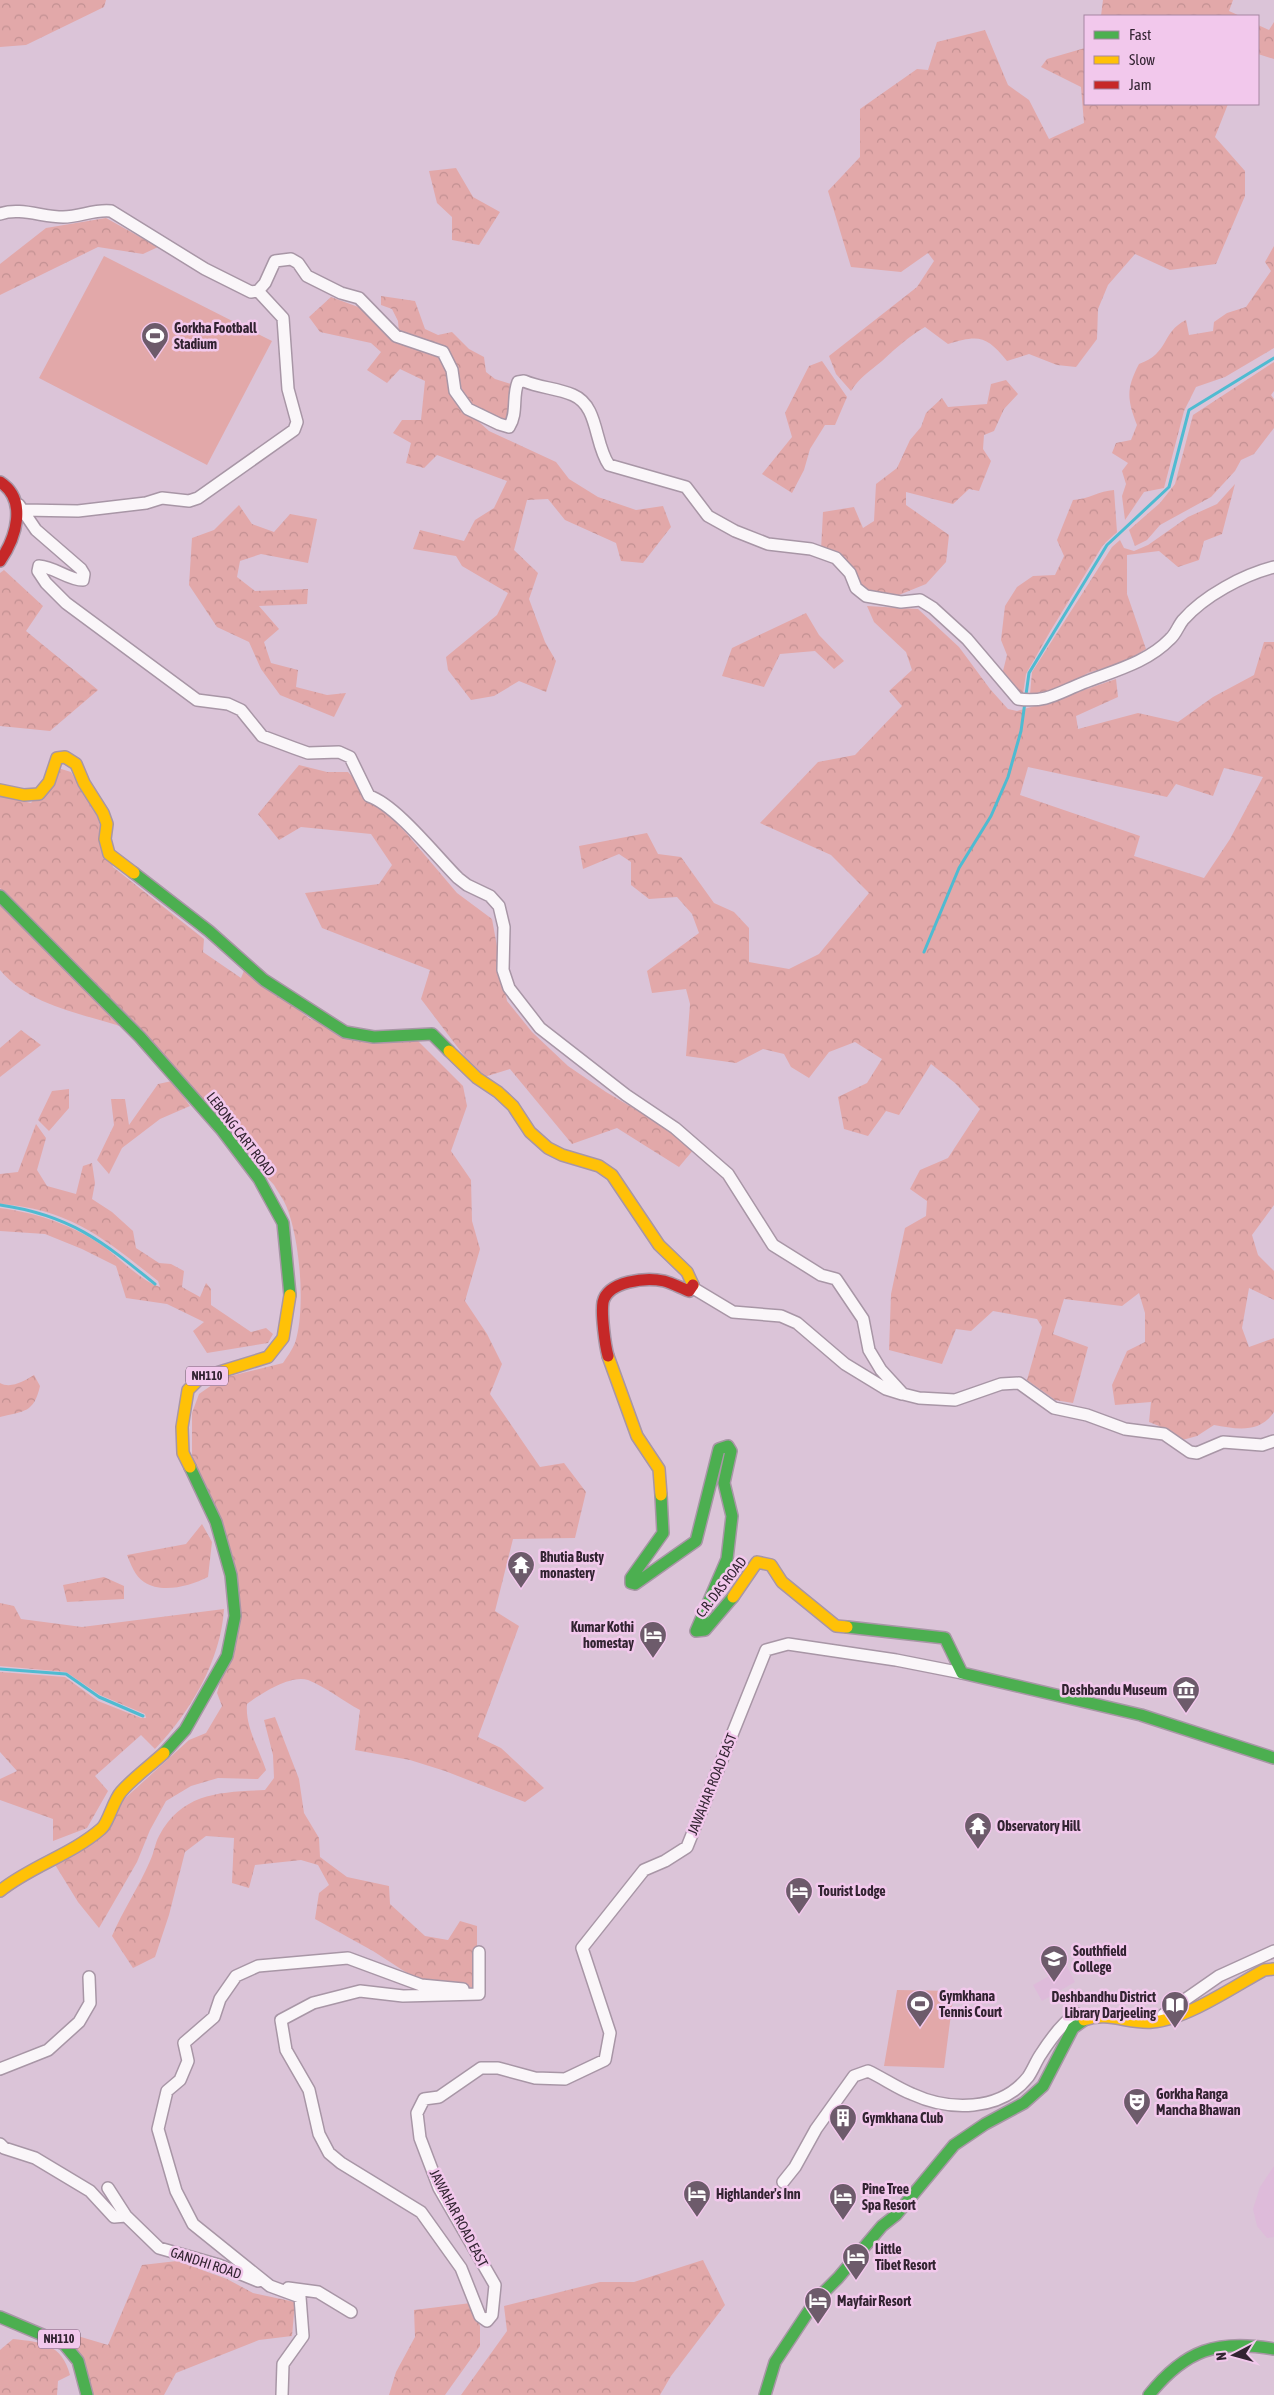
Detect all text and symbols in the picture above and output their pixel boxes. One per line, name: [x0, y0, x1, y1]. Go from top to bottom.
legend: [1084, 15, 1259, 105]
text: Fast: [1129, 26, 1151, 43]
text: Slow: [1129, 51, 1155, 68]
text: Jam: [1129, 76, 1152, 93]
place label: Gorkha Football Stadium: [174, 320, 257, 352]
sports icon: Gorkha Football Stadium: [140, 321, 170, 360]
street label: LEBONG CART ROAD: [203, 1089, 279, 1179]
road number: NH110: [186, 1366, 228, 1385]
place label: Bhutia Busty monastery: [540, 1549, 604, 1581]
temple icon: Bhutia Busty monastery: [506, 1550, 536, 1589]
street label: C.R. DAS ROAD: [692, 1553, 750, 1620]
place label: Kumar Kothi homestay: [571, 1619, 634, 1651]
hotel icon: Kumar Kothi homestay: [638, 1620, 668, 1659]
museum icon: Deshbandu Museum: [1171, 1675, 1201, 1714]
place label: Deshbandu Museum: [1062, 1682, 1167, 1698]
street label: JAWAHAR ROAD EAST: [684, 1731, 740, 1837]
temple icon: Observatory Hill: [963, 1811, 993, 1850]
place label: Observatory Hill: [997, 1818, 1081, 1834]
hotel icon: Tourist Lodge: [784, 1876, 814, 1915]
place label: Tourist Lodge: [818, 1883, 886, 1899]
place label: Southfield College: [1073, 1943, 1127, 1975]
school or university icon: Southfield College: [1039, 1944, 1069, 1983]
place label: Gymkhana Tennis Court: [939, 1988, 1002, 2020]
sports icon: Gymkhana Tennis Court: [905, 1989, 935, 2028]
place label: Deshbandhu District Library Darjeeling: [1051, 1989, 1157, 2021]
library icon: Deshbandhu District Library Darjeeling: [1160, 1990, 1190, 2029]
place label: Gorkha Ranga Mancha Bhawan: [1156, 2086, 1241, 2118]
theatre icon: Gorkha Ranga Mancha Bhawan: [1122, 2087, 1152, 2126]
building icon: Gymkhana Club: [828, 2103, 858, 2142]
place label: Gymkhana Club: [862, 2110, 944, 2126]
street label: JAWAHAR ROAD EAST: [427, 2166, 491, 2270]
hotel icon: Highlander's Inn: [682, 2179, 712, 2218]
place label: Pine Tree Spa Resort: [862, 2181, 916, 2213]
hotel icon: Pine Tree Spa Resort: [828, 2182, 858, 2221]
place label: Highlander's Inn: [716, 2186, 801, 2202]
place label: Little Tibet Resort: [875, 2241, 936, 2273]
hotel icon: Little Tibet Resort: [841, 2242, 871, 2281]
street label: GANDHI ROAD: [168, 2244, 244, 2282]
hotel icon: Mayfair Resort: [803, 2286, 833, 2325]
place label: Mayfair Resort: [837, 2293, 911, 2309]
road number: NH110: [38, 2330, 80, 2348]
north arrow: [1209, 2330, 1259, 2380]
text: N: [1213, 2351, 1229, 2361]

